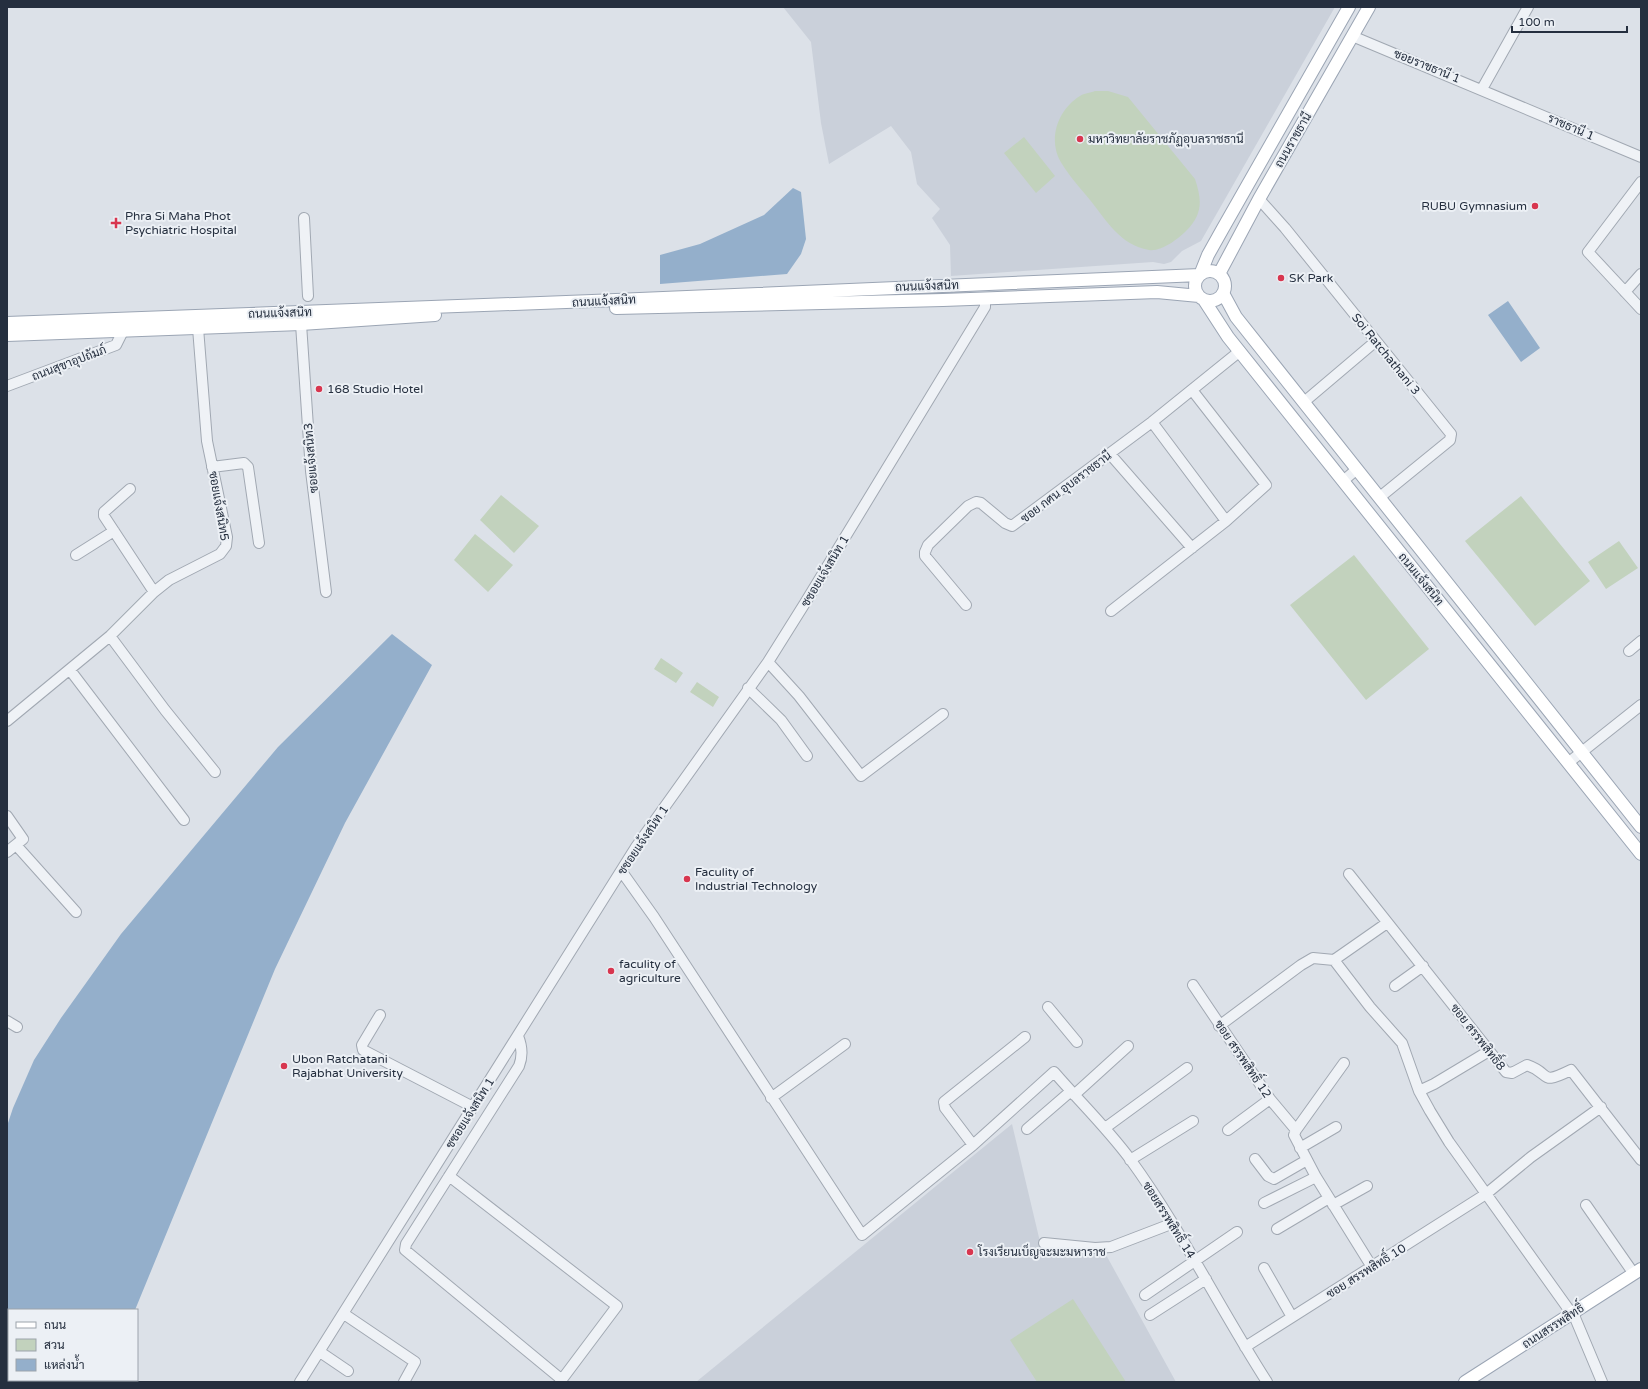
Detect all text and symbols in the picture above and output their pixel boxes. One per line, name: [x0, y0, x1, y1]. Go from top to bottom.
scale bar: [1512, 8, 1627, 34]
text: 100 m: [1518, 15, 1555, 29]
street label: ซอยราชธานี 1: [1392, 45, 1463, 86]
street label: ถนนราชธานี: [1271, 109, 1315, 170]
street label: ราชธานี 1: [1545, 110, 1597, 143]
place label: มหาวิทยาลัยราชภัฏอุบลราชธานี: [1088, 131, 1244, 148]
marker: มหาวิทยาลัยราชภัฏอุบลราชธานี: [1075, 134, 1085, 144]
place label: RUBU Gymnasium: [1421, 199, 1527, 213]
marker: RUBU Gymnasium: [1530, 201, 1540, 211]
place label: Phra Si Maha Phot Psychiatric Hospital: [125, 209, 237, 237]
marker: Phra Si Maha Phot Psychiatric Hospital: [110, 217, 122, 229]
place label: SK Park: [1289, 271, 1334, 285]
marker: SK Park: [1276, 273, 1286, 283]
street label: ถนนแจ้งสนิท: [895, 278, 959, 294]
street label: ถนนแจ้งสนิท: [572, 292, 636, 310]
street label: ถนนแจ้งสนิท: [248, 305, 312, 321]
street label: Soi Ratchathani 3: [1349, 311, 1423, 397]
street label: ถนนสุขาอุปถัมภ์: [29, 341, 109, 386]
place label: 168 Studio Hotel: [327, 382, 423, 396]
marker: 168 Studio Hotel: [314, 384, 324, 394]
street label: ซอยแจ้งสนิท3: [301, 422, 321, 494]
street label: ซอย กศน อุบลราชธานี: [1017, 447, 1116, 527]
street label: ซอยแจ้งสนิท5: [206, 470, 232, 542]
street label: ซซอยแจ้งสนิท 1: [798, 533, 852, 609]
street label: ถนนแจ้งสนิท: [1395, 550, 1447, 608]
street label: ซซอยแจ้งสนิท 1: [615, 803, 671, 877]
place label: Faculity of Industrial Technology: [695, 865, 818, 893]
marker: Faculity of Industrial Technology: [682, 874, 692, 884]
place label: faculity of agriculture: [619, 957, 681, 985]
marker: faculity of agriculture: [606, 966, 616, 976]
street label: ซอย สรรพสิทธิ์8: [1448, 998, 1512, 1073]
street label: ซอย สรรพสิทธิ์ 12: [1212, 1015, 1278, 1101]
place label: Ubon Ratchatani Rajabhat University: [292, 1052, 403, 1080]
marker: Ubon Ratchatani Rajabhat University: [279, 1061, 289, 1071]
street label: ซซอยแจ้งสนิท 1: [443, 1075, 497, 1151]
street label: ซอยสรรพสิทธิ์ 14: [1140, 1177, 1202, 1261]
street label: ซอย สรรพสิทธิ์ 10: [1321, 1237, 1409, 1301]
place label: โรงเรียนเบ็ญจะมะมหาราช: [977, 1243, 1106, 1259]
marker: โรงเรียนเบ็ญจะมะมหาราช: [965, 1247, 975, 1257]
street label: ถนนสรรพสิทธิ์: [1517, 1297, 1587, 1351]
legend: [8, 1309, 138, 1381]
text: ถนน: [44, 1318, 67, 1332]
text: สวน: [44, 1338, 65, 1352]
text: แหล่งน้ำ: [44, 1354, 84, 1372]

